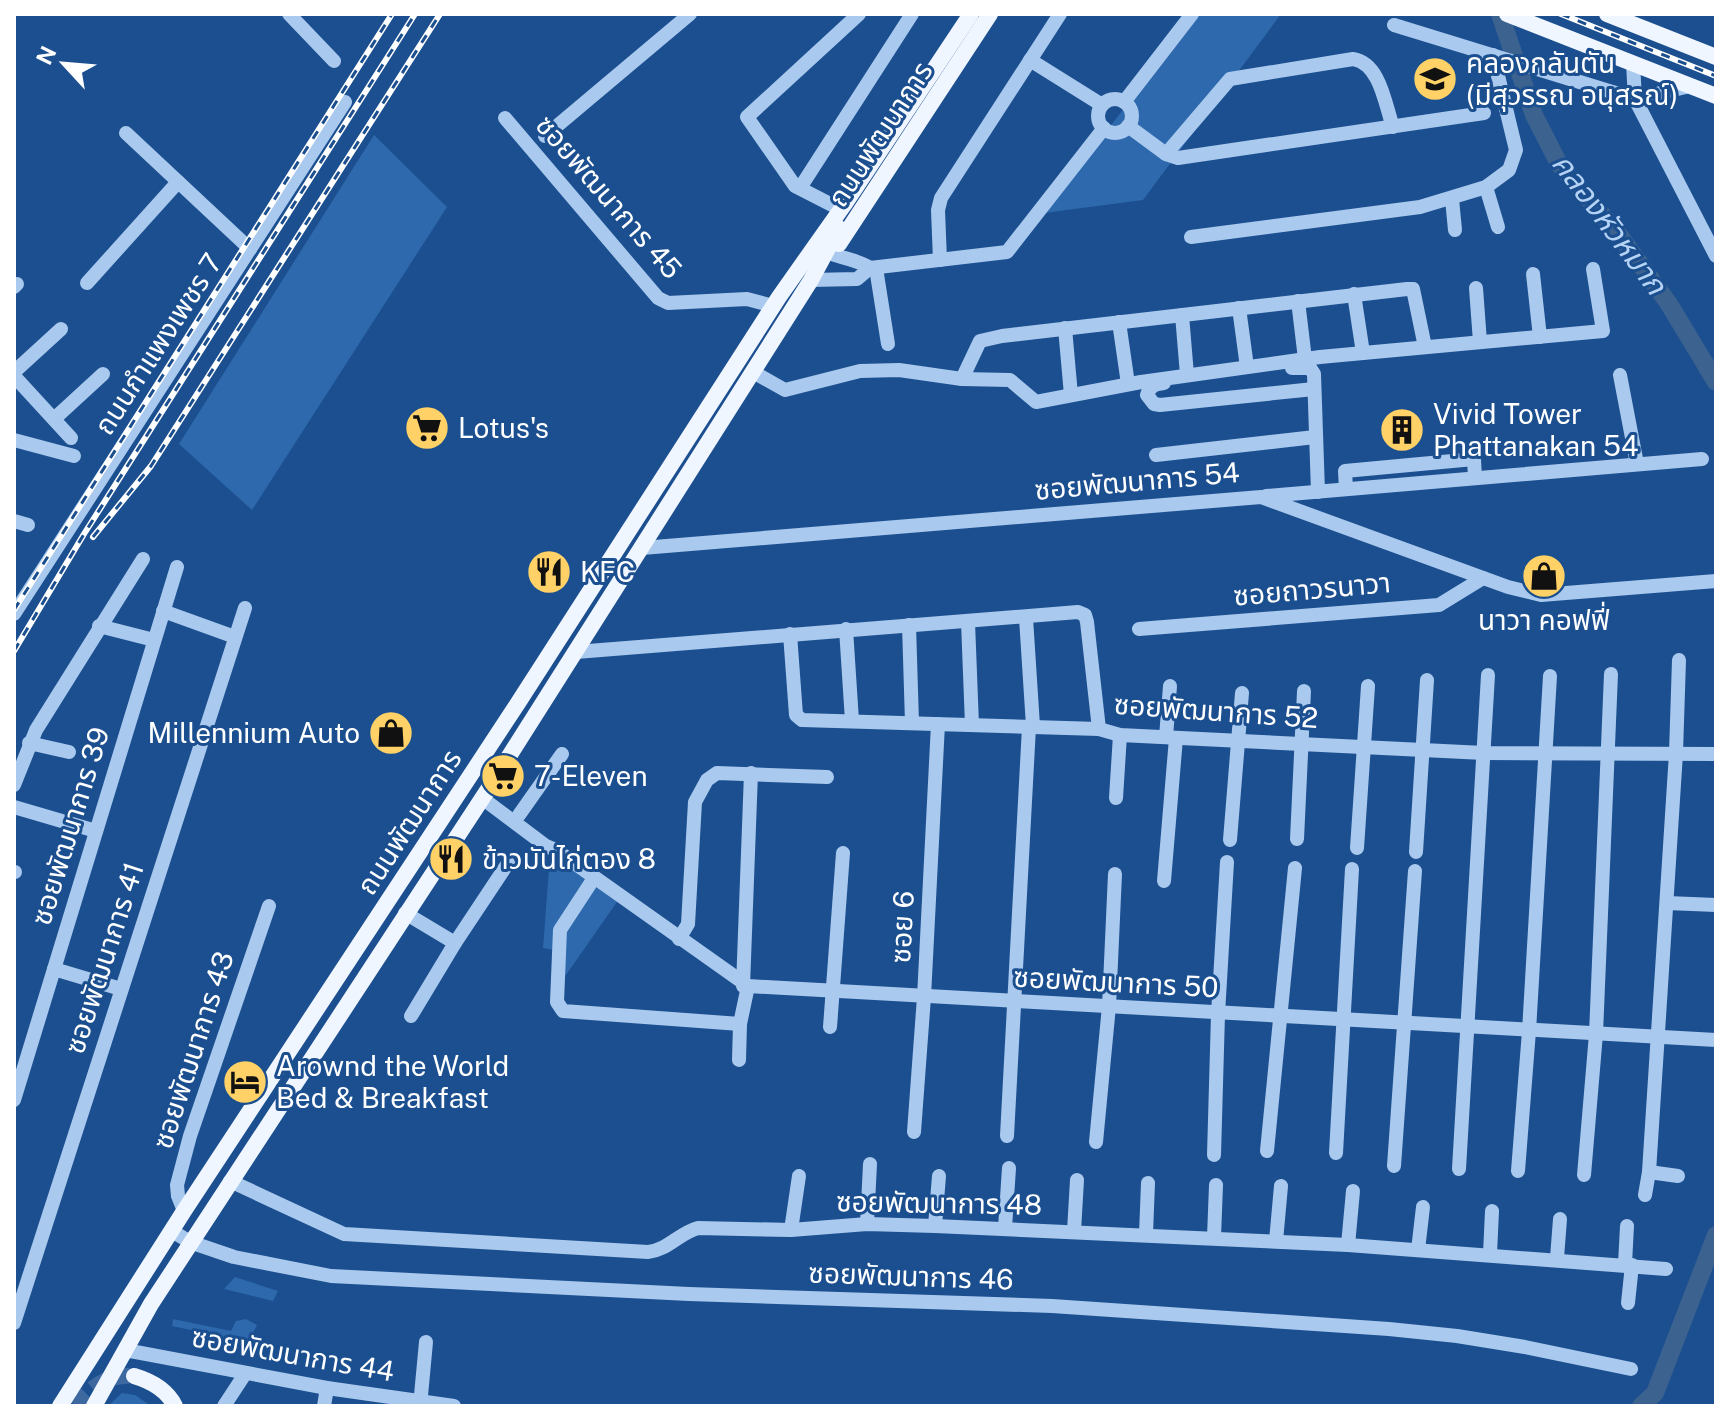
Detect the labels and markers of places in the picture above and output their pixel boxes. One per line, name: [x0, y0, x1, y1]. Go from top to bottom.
place label: คลองกลันตัน (มีสุวรรณ อนุสรณ์): [1466, 46, 1678, 112]
school or university icon: คลองกลันตัน (มีสุวรรณ อนุสรณ์): [1411, 55, 1459, 103]
place label: Vivid Tower Phattanakan 54: [1433, 397, 1639, 462]
supermarket icon: Lotus's: [403, 404, 451, 452]
building icon: Vivid Tower Phattanakan 54: [1378, 406, 1426, 454]
place label: Lotus's: [458, 411, 549, 444]
restaurant icon: KFC: [525, 548, 573, 596]
shop icon: นาวา คอฟฟี่: [1520, 552, 1568, 600]
place label: KFC: [580, 555, 635, 588]
place label: นาวา คอฟฟี่: [1478, 601, 1610, 636]
shop icon: Millennium Auto: [367, 709, 415, 757]
place label: Millennium Auto: [147, 716, 360, 749]
supermarket icon: 7-Eleven: [479, 752, 527, 800]
place label: 7-Eleven: [534, 759, 648, 792]
restaurant icon: ข้าวมันไก่ตอง 8: [427, 835, 475, 883]
place label: ข้าวมันไก่ตอง 8: [482, 842, 656, 875]
place label: Arownd the World Bed & Breakfast: [276, 1049, 509, 1114]
hotel icon: Arownd the World Bed & Breakfast: [221, 1058, 269, 1106]

